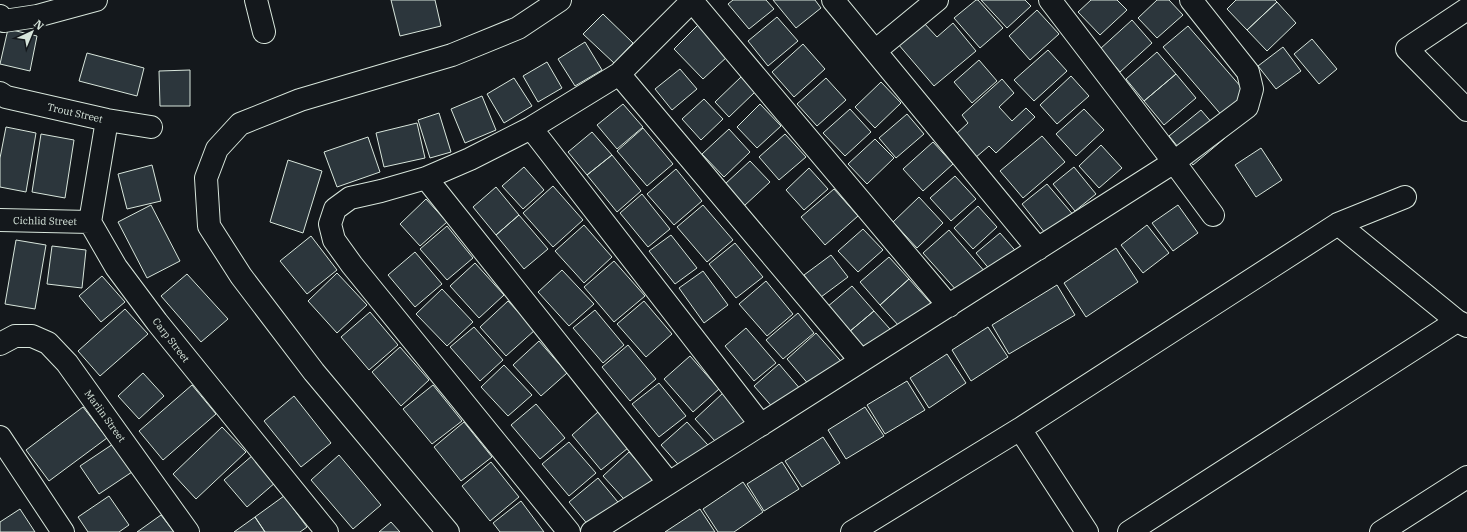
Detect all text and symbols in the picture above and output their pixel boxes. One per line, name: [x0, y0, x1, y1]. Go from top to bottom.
north arrow: [12, 12, 52, 52]
text: N: [31, 17, 47, 33]
street label: Trout Street: [46, 100, 104, 126]
street label: Cichlid Street: [13, 214, 77, 228]
street label: Carp Street: [150, 315, 193, 365]
street label: Marlin Street: [82, 387, 129, 445]

